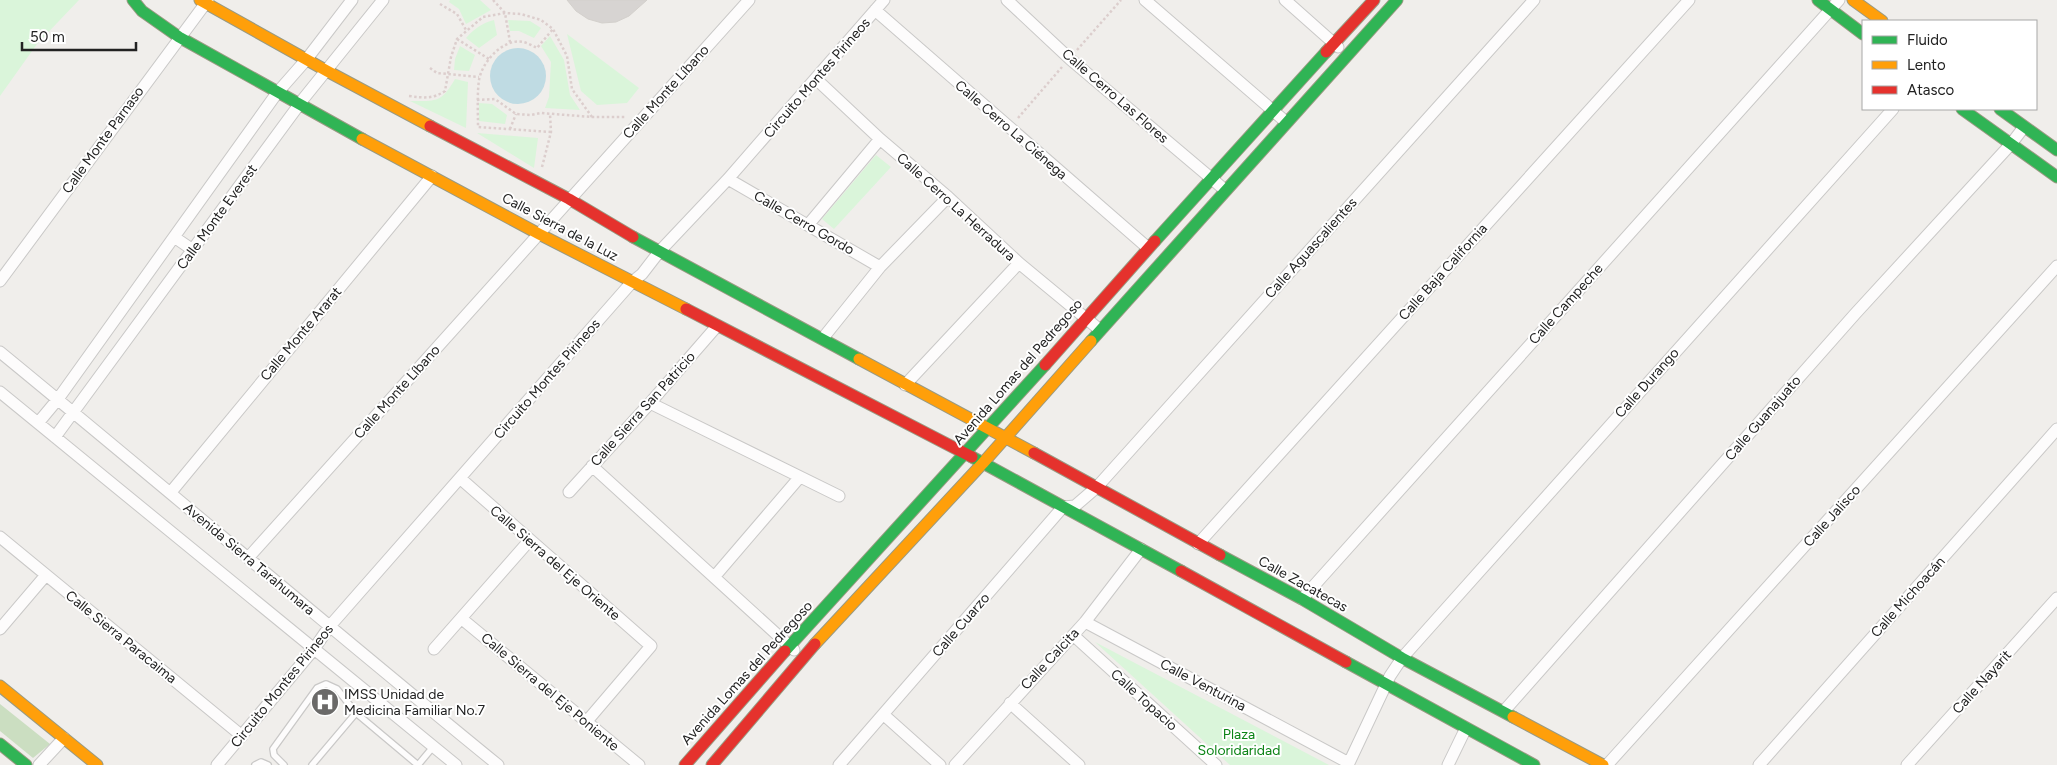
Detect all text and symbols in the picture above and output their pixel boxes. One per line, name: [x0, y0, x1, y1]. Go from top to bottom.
street label: Circuito Montes Pirineos: [760, 14, 874, 142]
scale bar: [22, 20, 136, 52]
legend: [1862, 20, 2037, 110]
text: 50 m: [30, 28, 65, 46]
text: Fluido: [1907, 31, 1948, 49]
street label: Calle Monte Líbano: [619, 42, 713, 142]
street label: Calle Cerro Las Flores: [1058, 45, 1172, 147]
text: Lento: [1907, 56, 1946, 74]
street label: Calle Cerro La Ciénega: [951, 77, 1071, 183]
text: Atasco: [1907, 81, 1955, 99]
street label: Calle Monte Parnaso: [58, 83, 148, 197]
street label: Calle Cerro La Herradura: [893, 149, 1019, 265]
street label: Calle Monte Everest: [173, 161, 261, 273]
street label: Calle Cerro Gordo: [751, 187, 857, 259]
street label: Calle Sierra de la Luz: [499, 189, 621, 265]
street label: Calle Aguascalientes: [1261, 194, 1361, 302]
street label: Calle Baja California: [1395, 220, 1491, 324]
street label: Calle Campeche: [1525, 260, 1607, 348]
street label: Calle Monte Ararat: [257, 284, 345, 384]
street label: Avenida Lomas del Pedregoso: [950, 296, 1086, 448]
street label: Circuito Montes Pirineos: [490, 315, 604, 443]
street label: Calle Monte Líbano: [350, 342, 444, 442]
street label: Calle Durango: [1611, 345, 1683, 421]
street label: Calle Sierra San Patricio: [587, 348, 699, 470]
street label: Calle Guanajuato: [1721, 372, 1805, 464]
street label: Calle Jalisco: [1800, 482, 1864, 550]
street label: Avenida Sierra Tarahumara: [180, 499, 318, 619]
street label: Calle Sierra del Eje Oriente: [486, 502, 624, 624]
street label: Calle Zacatecas: [1255, 552, 1351, 616]
street label: Calle Michoacán: [1867, 553, 1949, 641]
street label: Calle Sierra Paracaima: [62, 587, 180, 687]
street label: Calle Cuarzo: [929, 590, 993, 660]
street label: Avenida Lomas del Pedregoso: [678, 597, 816, 749]
street label: Circuito Montes Pirineos: [227, 621, 337, 751]
street label: Calle Calcita: [1017, 625, 1083, 693]
street label: Calle Sierra del Eje Poniente: [477, 629, 623, 755]
street label: Calle Nayarit: [1949, 647, 2015, 717]
street label: Calle Venturina: [1157, 655, 1249, 715]
street label: Calle Topacio: [1107, 666, 1181, 734]
place label: IMSS Unidad de Medicina Familiar No.7: [344, 686, 486, 719]
hospital icon: IMSS Unidad de Medicina Familiar No.7: [310, 687, 340, 717]
park label: Plaza Soloridaridad: [1198, 726, 1280, 759]

